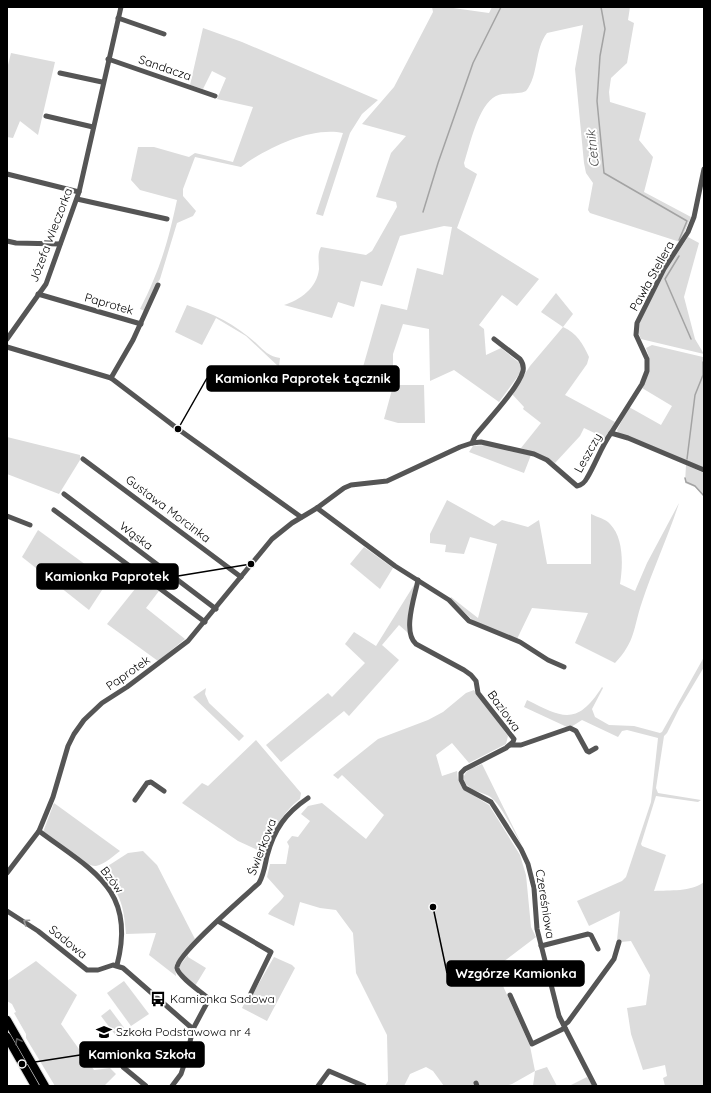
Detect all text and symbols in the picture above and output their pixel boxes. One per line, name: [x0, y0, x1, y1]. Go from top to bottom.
street label: Sandacza: [137, 52, 193, 84]
water label: Cetnik: [582, 128, 602, 168]
street label: Józefa Wieczorka: [26, 186, 75, 284]
street label: Pawła Stellera: [626, 238, 677, 314]
street label: Paprotek: [83, 289, 135, 318]
callout: Kamionka Paprotek Łącznik: [207, 366, 399, 391]
text: Kamionka Paprotek Łącznik: [215, 370, 391, 386]
street label: Leszczy: [571, 430, 605, 475]
street label: Gustawa Morcinka: [123, 472, 214, 545]
street label: Wąska: [117, 518, 156, 553]
callout: Kamionka Paprotek: [37, 564, 178, 589]
text: Kamionka Paprotek: [45, 568, 169, 584]
street label: Paprotek: [103, 652, 153, 693]
street label: Baziowa: [485, 687, 524, 734]
street label: Świerkowa: [244, 816, 279, 877]
street label: Bzów: [97, 863, 127, 896]
street label: Czereśniowa: [533, 868, 558, 940]
one-way arrow: [23, 920, 30, 927]
street label: Sadowa: [46, 922, 90, 962]
callout: Wzgórze Kamionka: [447, 961, 584, 986]
text: Wzgórze Kamionka: [455, 965, 577, 981]
bus stop icon: Kamionka Sadowa: [149, 990, 167, 1008]
place label: Kamionka Sadowa: [170, 991, 275, 1006]
school or university icon: Szkoła Podstawowa nr 4: [95, 1023, 113, 1041]
place label: Szkoła Podstawowa nr 4: [116, 1024, 251, 1039]
one-way arrow: [15, 1038, 23, 1045]
callout: Kamionka Szkoła: [80, 1042, 204, 1067]
text: Kamionka Szkoła: [88, 1046, 196, 1062]

